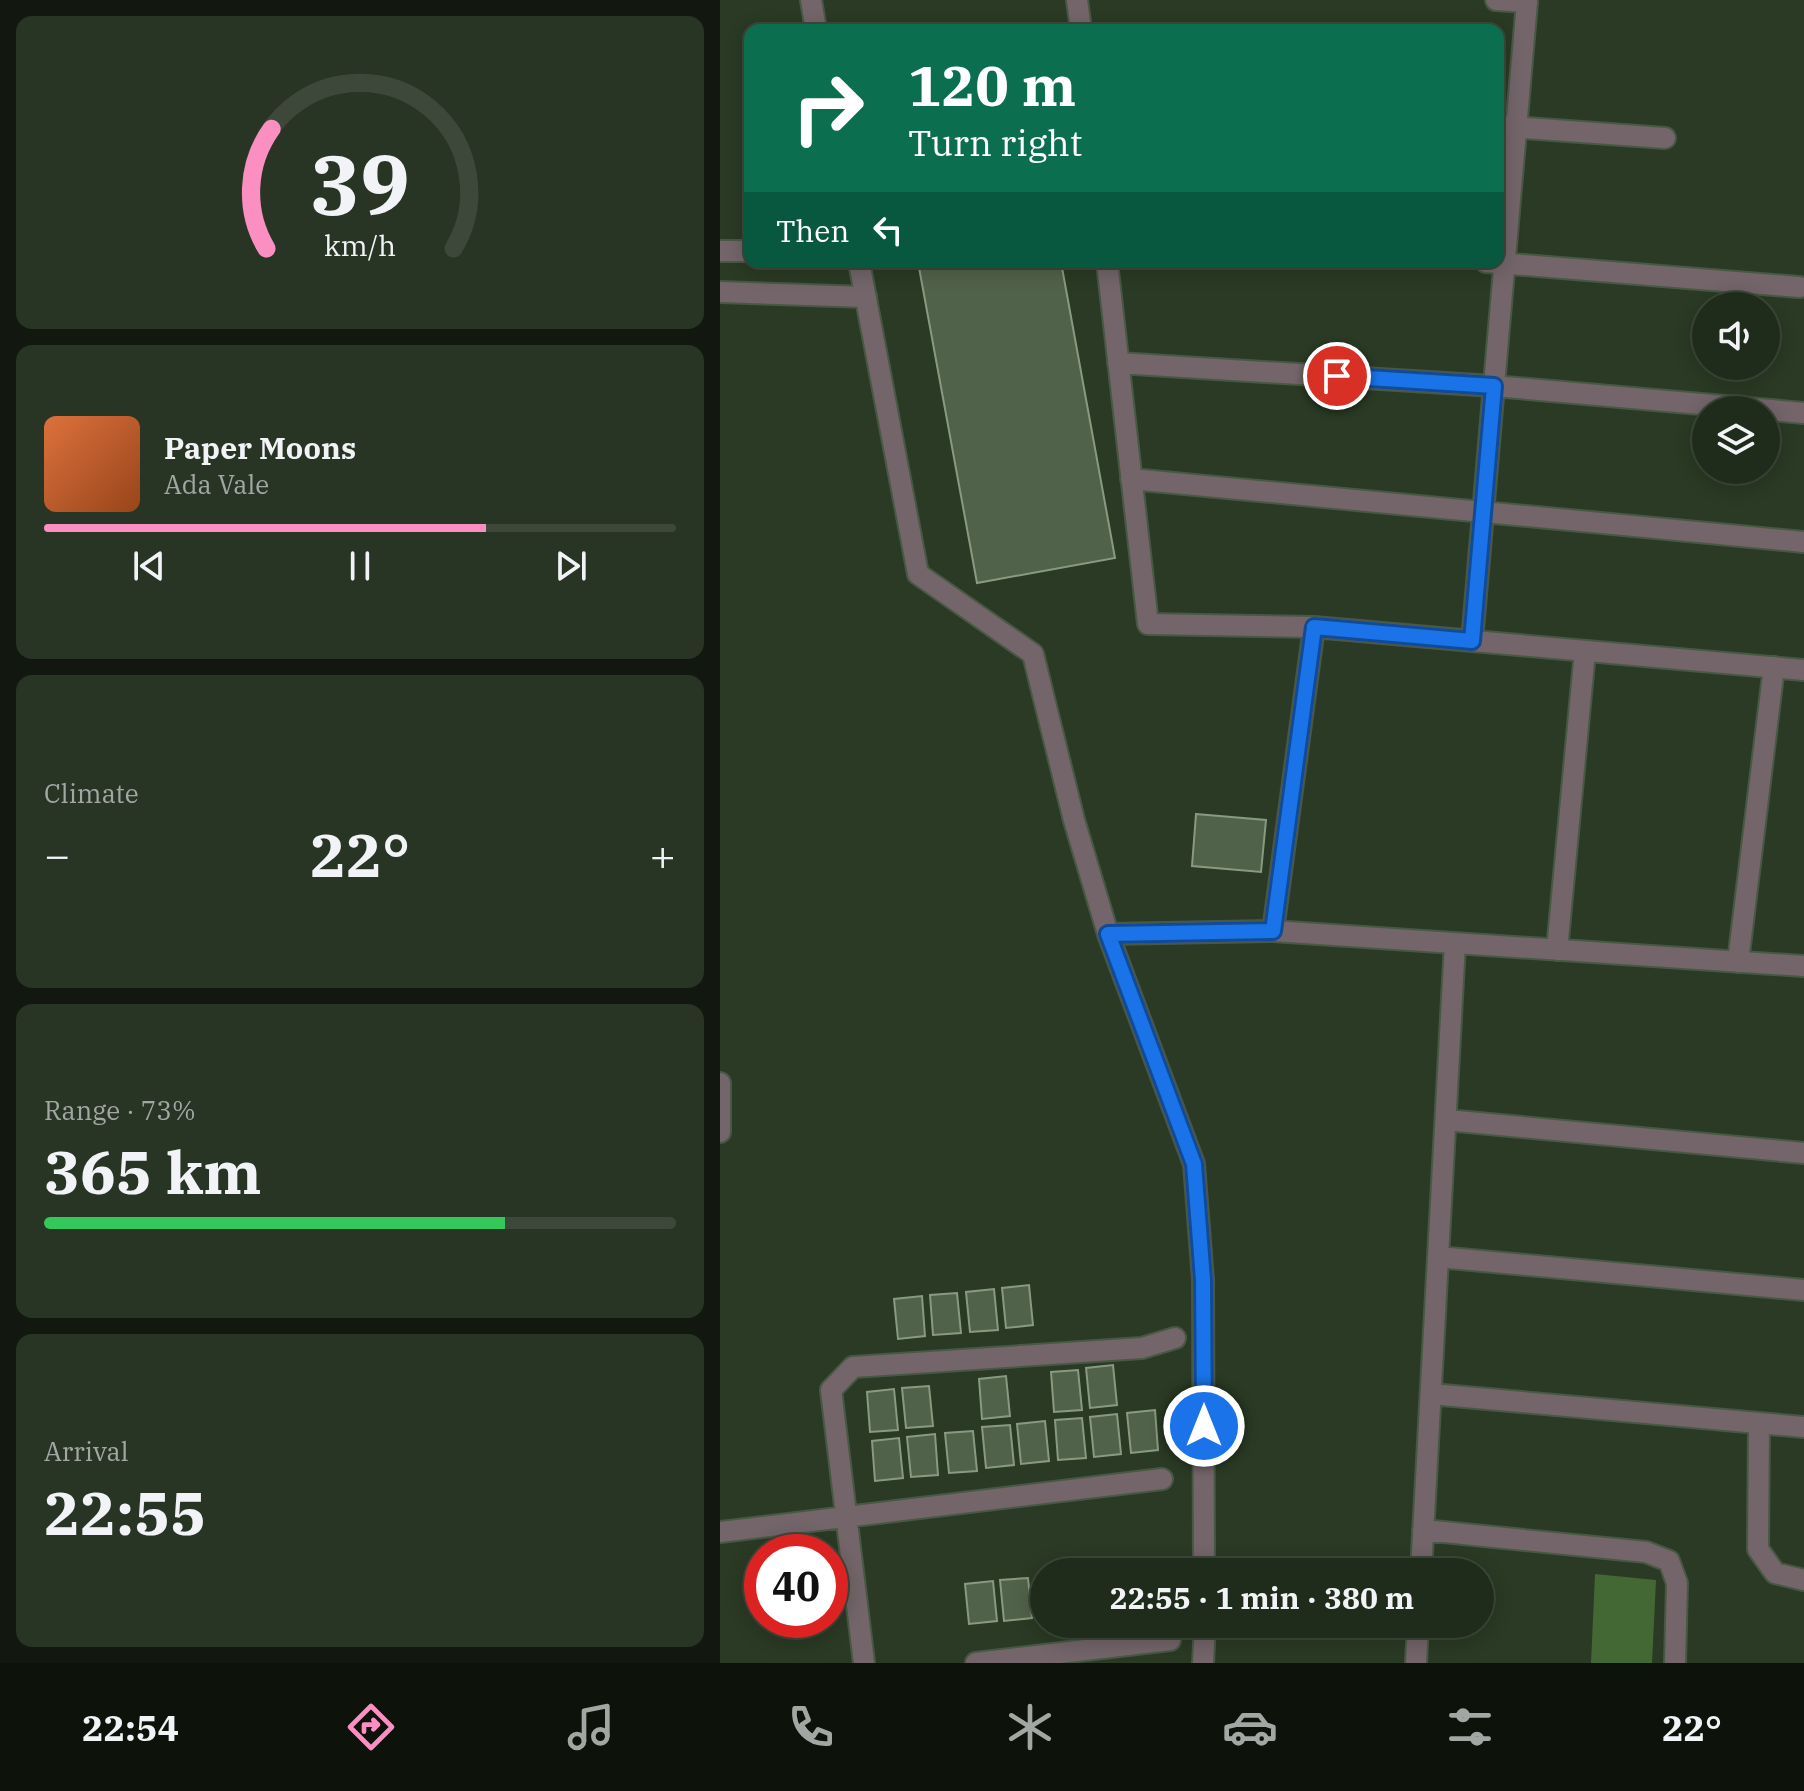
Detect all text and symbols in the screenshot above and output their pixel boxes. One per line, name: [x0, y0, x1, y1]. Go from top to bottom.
text: 120 m: [908, 49, 1076, 121]
icon: right: [776, 56, 880, 160]
text: Turn right: [908, 119, 1082, 166]
text: 39: [310, 129, 410, 237]
icon: left: [866, 208, 910, 252]
text: Then: [776, 211, 850, 250]
text: km/h: [324, 227, 396, 264]
map controls: [1692, 292, 1780, 484]
button: sound: [1692, 292, 1780, 380]
pin: [1303, 342, 1371, 410]
icon: arrive: [1315, 354, 1359, 398]
button: layers: [1692, 396, 1780, 484]
text: Paper Moons: [164, 428, 356, 467]
text: Ada Vale: [164, 467, 269, 501]
icon: previous: [127, 544, 171, 588]
icon: pause: [338, 544, 382, 588]
icon: next: [549, 544, 593, 588]
text: Climate: [44, 776, 139, 810]
text: 22°: [310, 815, 410, 894]
text: −: [44, 826, 70, 883]
text: +: [650, 826, 676, 883]
text: Range · 73%: [44, 1093, 196, 1127]
text: 365 km: [44, 1132, 262, 1211]
position arrow: [1162, 1384, 1246, 1468]
text: Arrival: [44, 1434, 129, 1468]
text: 22:55: [44, 1473, 206, 1552]
speed limit sign: 40: [744, 1534, 848, 1638]
text: 22:55 · 1 min · 380 m: [1110, 1578, 1414, 1617]
icon: directions: [343, 1699, 399, 1755]
icon: music: [563, 1699, 619, 1755]
icon: phone: [783, 1699, 839, 1755]
icon: climate: [1002, 1699, 1058, 1755]
icon: car: [1222, 1699, 1278, 1755]
icon: filters: [1442, 1699, 1498, 1755]
text: 22:54: [82, 1704, 179, 1751]
text: 22°: [1662, 1704, 1722, 1751]

